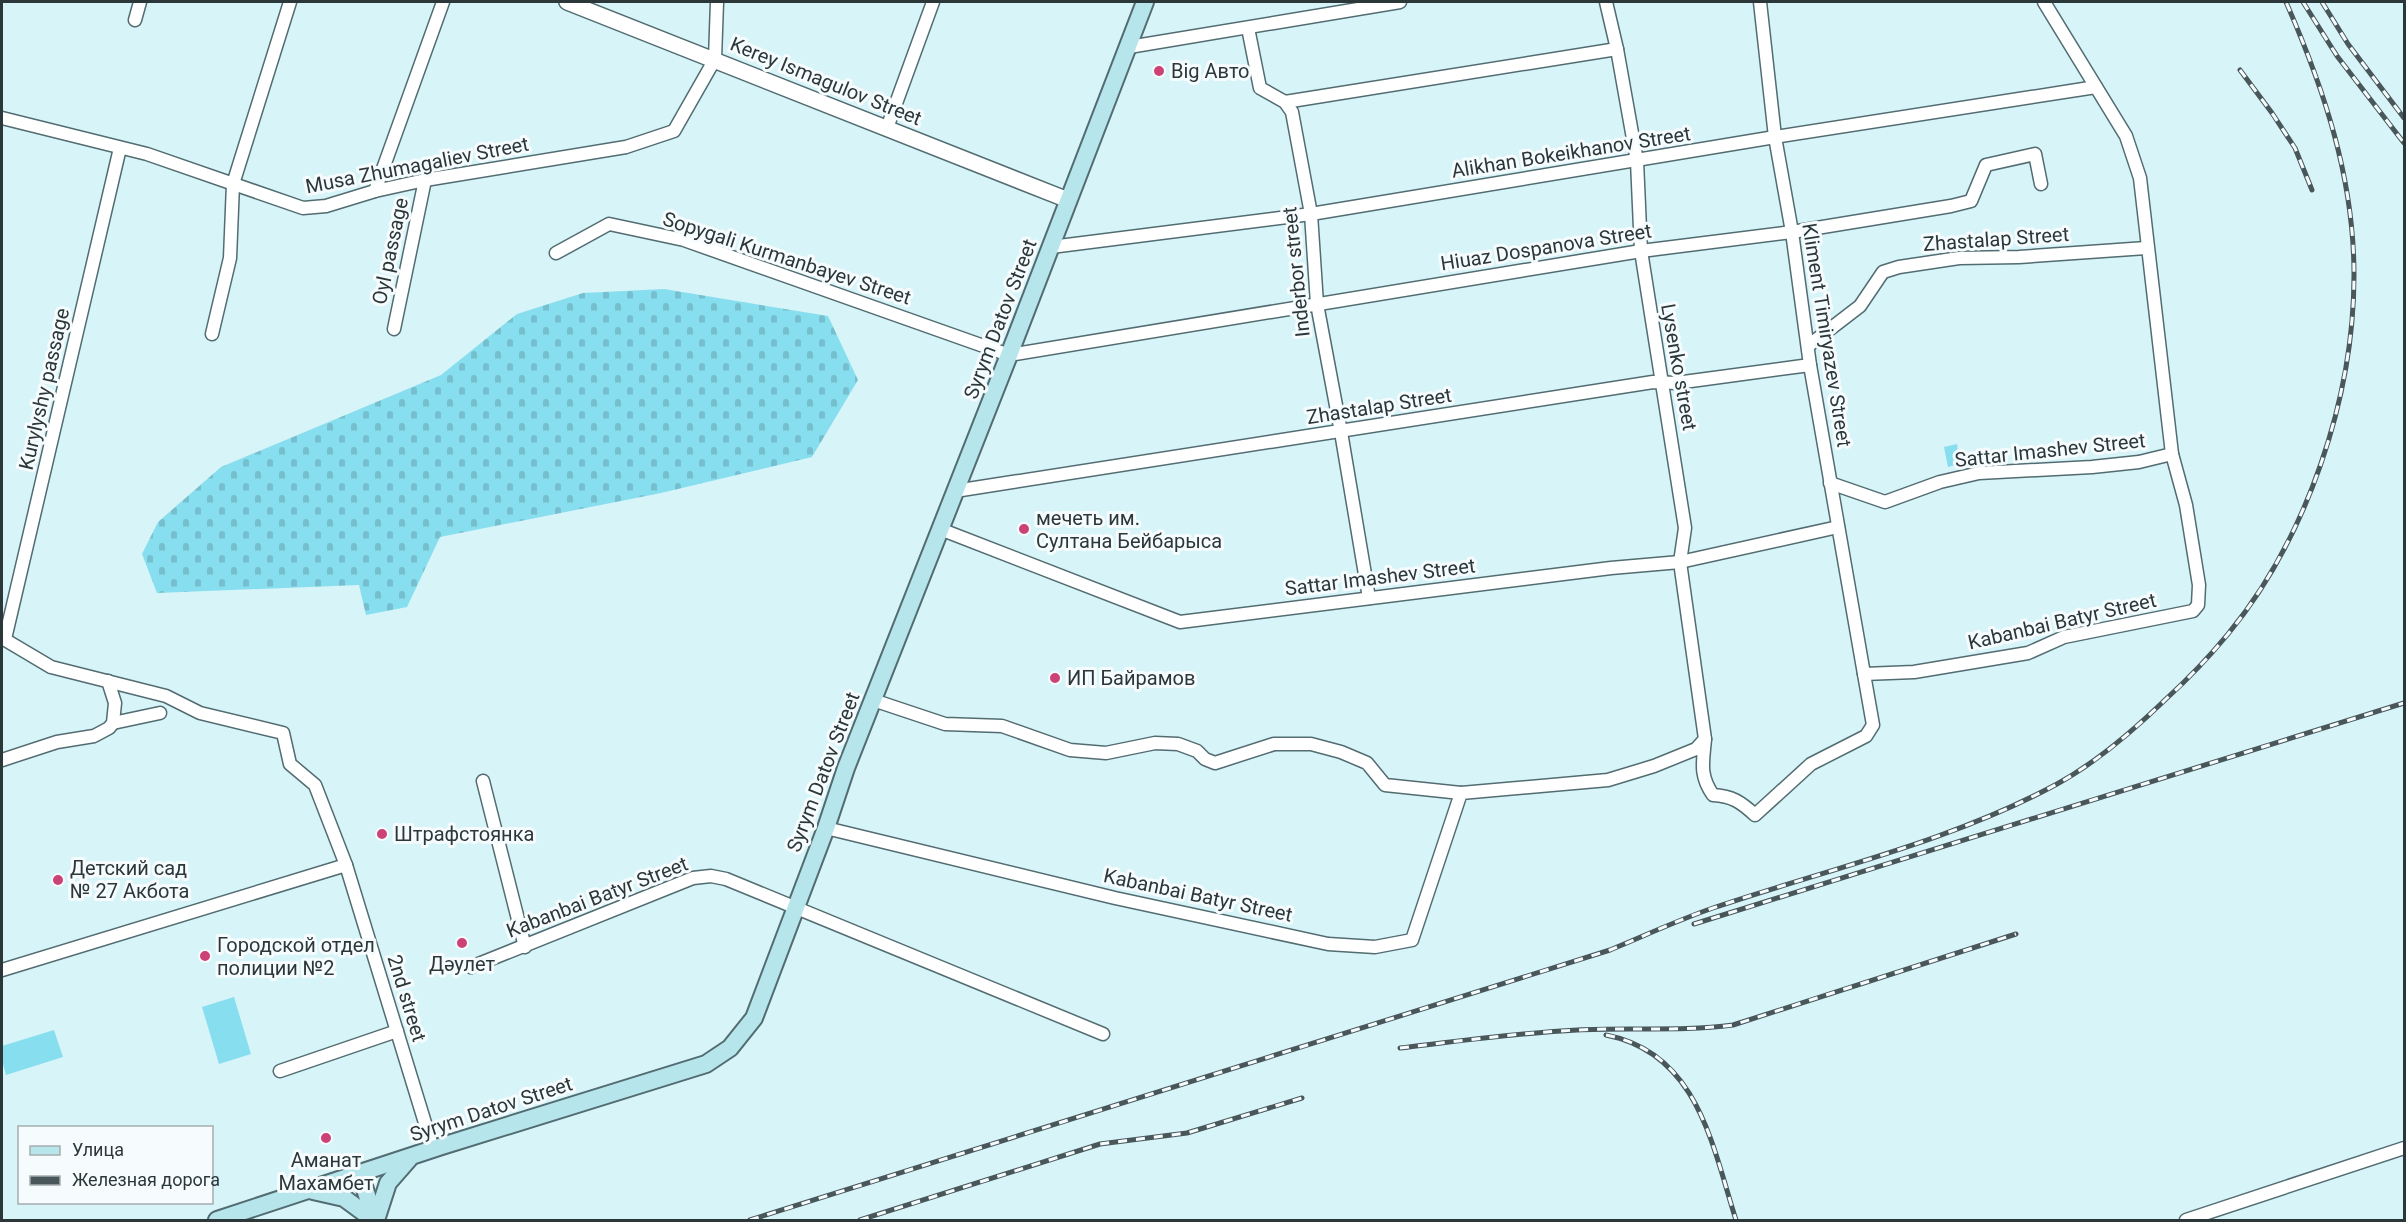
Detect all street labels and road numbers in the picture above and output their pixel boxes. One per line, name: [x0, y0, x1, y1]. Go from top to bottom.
street label: Kerey Ismagulov Street: [727, 32, 925, 130]
street label: Alikhan Bokeikhanov Street: [1450, 121, 1692, 183]
street label: Musa Zhumagaliev Street: [303, 132, 531, 198]
street label: Oyl passage: [367, 195, 413, 307]
street label: Inderbor street: [1277, 206, 1315, 338]
street label: Sopygali Kurmanbayev Street: [660, 207, 914, 309]
street label: Hiuaz Dospanova Street: [1439, 218, 1653, 276]
street label: Kliment Timiryazev Street: [1797, 221, 1857, 449]
street label: Zhastalap Street: [1922, 222, 2070, 256]
street label: Syrym Datov Street: [958, 236, 1042, 402]
street label: Lysenko street: [1656, 302, 1702, 432]
street label: Kurylyshy passage: [14, 306, 74, 472]
street label: Zhastalap Street: [1305, 383, 1453, 429]
street label: Sattar Imashev Street: [1953, 428, 2147, 472]
street label: Sattar Imashev Street: [1283, 553, 1477, 601]
street label: Kabanbai Batyr Street: [1966, 588, 2158, 654]
street label: Syrym Datov Street: [781, 689, 865, 855]
street label: Kabanbai Batyr Street: [503, 851, 691, 943]
street label: Kabanbai Batyr Street: [1101, 863, 1295, 927]
street label: 2nd street: [382, 952, 432, 1044]
street label: Syrym Datov Street: [407, 1071, 575, 1147]

